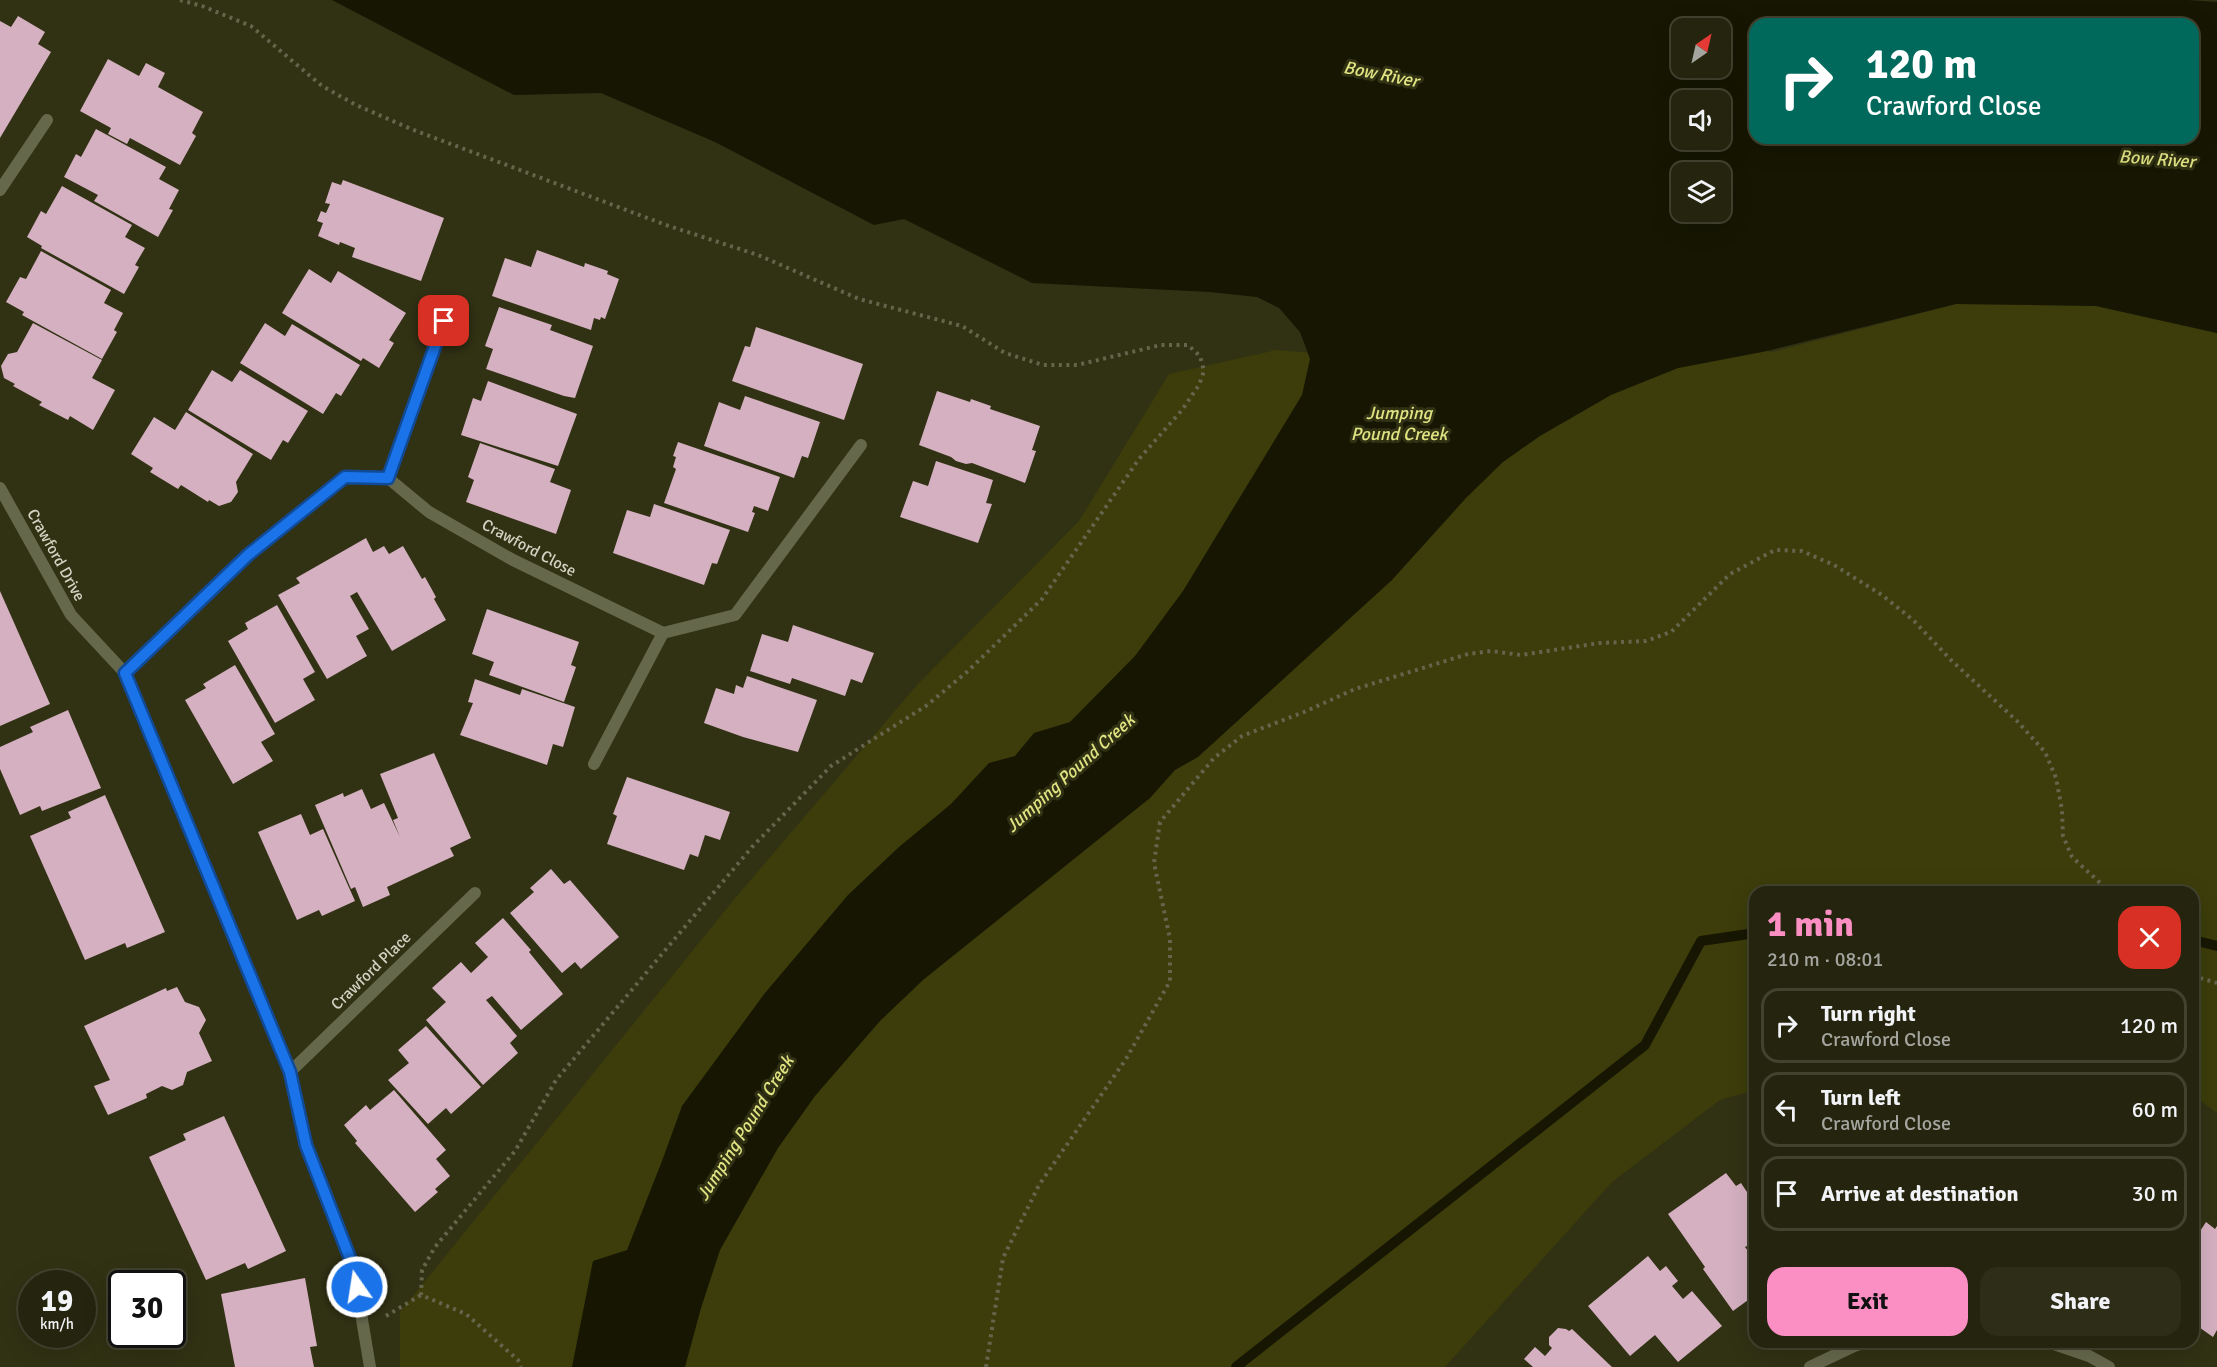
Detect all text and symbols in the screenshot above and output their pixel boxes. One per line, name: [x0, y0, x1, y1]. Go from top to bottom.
north arrow: [1671, 18, 1731, 78]
map controls: [1671, 18, 1731, 222]
text: 120 m: [1866, 39, 1977, 90]
icon: right: [1767, 42, 1845, 120]
water label: Bow River: [1342, 56, 1423, 93]
button: sound: [1671, 90, 1731, 150]
text: Crawford Close: [1866, 90, 2041, 123]
water label: Bow River: [2118, 145, 2198, 173]
button: layers: [1671, 162, 1731, 222]
pin: [418, 295, 469, 346]
icon: arrive: [427, 304, 460, 337]
water label: Jumping Pound Creek: [1351, 402, 1449, 445]
street label: Crawford Drive: [22, 505, 90, 605]
street label: Crawford Close: [478, 515, 580, 581]
water label: Jumping Pound Creek: [1001, 708, 1141, 837]
text: 1 min: [1767, 902, 1854, 947]
button: close: [2118, 906, 2181, 969]
street label: Crawford Place: [327, 928, 415, 1014]
text: 210 m · 08:01: [1767, 947, 1883, 972]
text: Turn right: [1821, 1000, 1916, 1027]
icon: right: [1770, 1009, 1803, 1042]
text: 120 m: [2120, 1012, 2178, 1039]
text: Crawford Close: [1821, 1027, 1951, 1052]
water label: Jumping Pound Creek: [692, 1050, 799, 1204]
text: Turn left: [1821, 1084, 1901, 1111]
icon: left: [1770, 1093, 1803, 1126]
text: 60 m: [2132, 1096, 2178, 1123]
text: Crawford Close: [1821, 1111, 1951, 1136]
icon: arrive: [1770, 1177, 1803, 1210]
text: Arrive at destination: [1821, 1180, 2018, 1207]
text: 30 m: [2132, 1180, 2178, 1207]
position arrow: [325, 1255, 389, 1319]
button: Exit: [1767, 1267, 1968, 1336]
button: Share: [1980, 1267, 2181, 1336]
speed limit sign: 30: [108, 1270, 186, 1348]
text: 19: [41, 1283, 73, 1320]
text: km/h: [40, 1315, 74, 1333]

